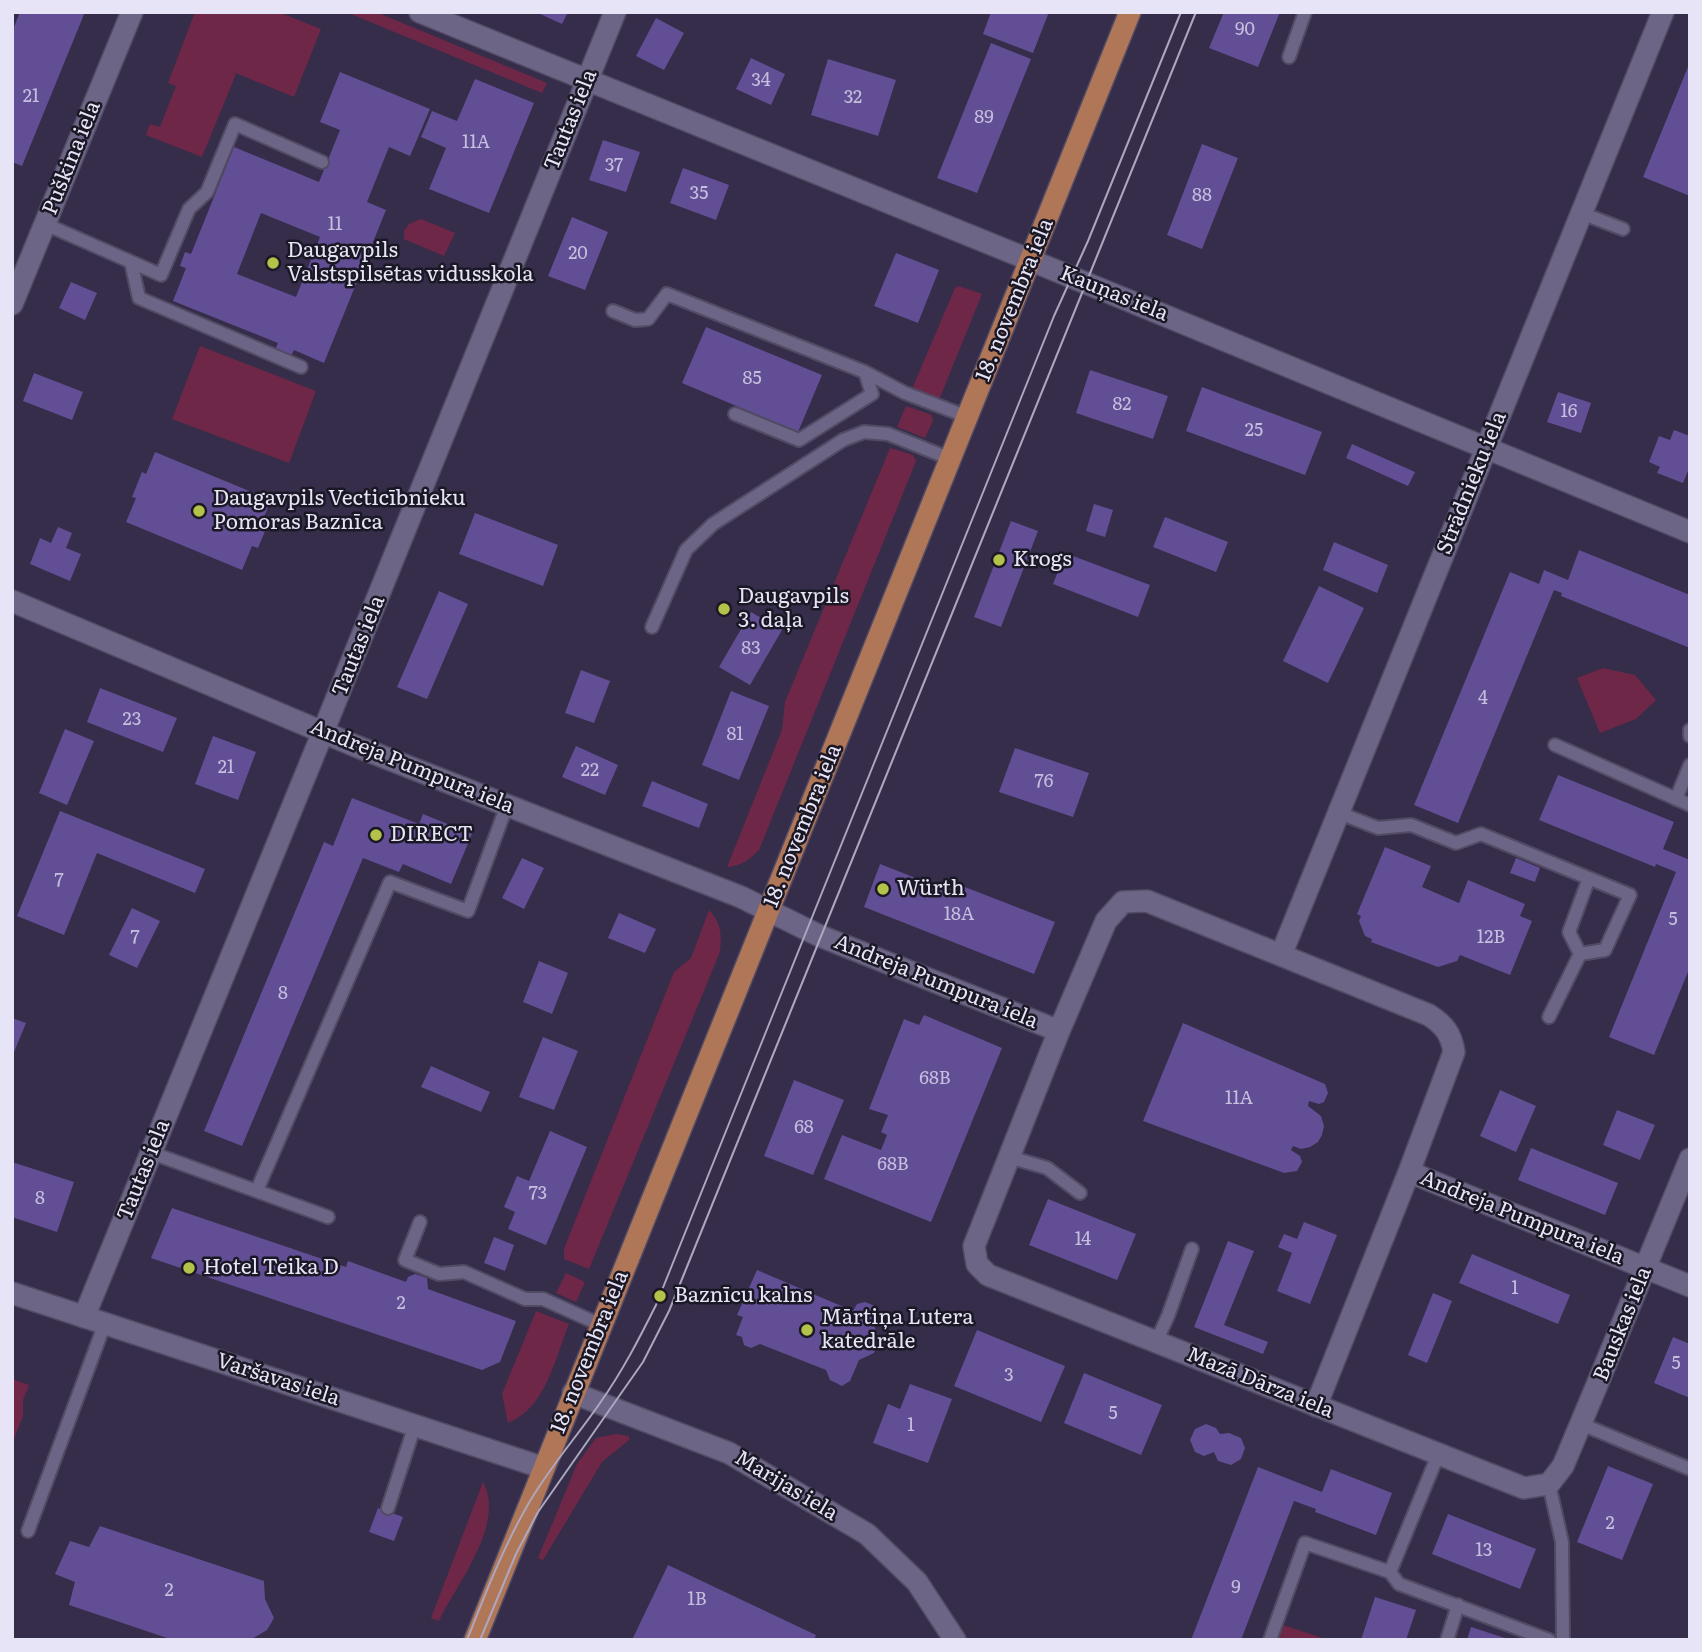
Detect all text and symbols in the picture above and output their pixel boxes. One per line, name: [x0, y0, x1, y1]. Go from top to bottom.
house number: 90: [1235, 19, 1255, 41]
street label: Tautas iela: [539, 66, 603, 174]
house number: 34: [751, 70, 771, 92]
house number: 21: [23, 86, 39, 108]
house number: 32: [844, 87, 862, 109]
street label: Puškina iela: [38, 97, 106, 219]
house number: 89: [974, 107, 994, 129]
house number: 11A: [462, 132, 490, 154]
house number: 37: [605, 155, 623, 177]
house number: 35: [690, 183, 708, 205]
house number: 88: [1192, 185, 1212, 207]
house number: 11: [328, 214, 342, 236]
street label: 18. novembra iela: [971, 215, 1059, 385]
place label: Daugavpils Valstspilsētas vidusskola: [287, 238, 534, 288]
house number: 20: [568, 243, 588, 265]
marker: Daugavpils Valstspilsētas vidusskola: [265, 255, 281, 271]
street label: Kauņas iela: [1056, 261, 1172, 327]
house number: 85: [742, 368, 762, 390]
house number: 82: [1113, 394, 1131, 416]
house number: 16: [1561, 401, 1577, 423]
street label: Strādnieku iela: [1432, 408, 1512, 558]
house number: 25: [1245, 420, 1263, 442]
place label: Daugavpils Vecticībnieku Pomoras Baznīca: [213, 486, 466, 536]
marker: Daugavpils Vecticībnieku Pomoras Baznīca: [191, 503, 207, 519]
place label: Krogs: [1013, 547, 1072, 573]
marker: Krogs: [991, 552, 1007, 568]
place label: Daugavpils 3. daļa: [738, 584, 849, 634]
street label: Tautas iela: [327, 592, 391, 700]
marker: Daugavpils 3. daļa: [716, 601, 732, 617]
house number: 83: [741, 638, 761, 660]
house number: 4: [1478, 688, 1488, 710]
house number: 23: [123, 709, 141, 731]
street label: Andreja Pumpura iela: [306, 715, 518, 819]
house number: 81: [726, 724, 744, 746]
street label: 18. novembra iela: [759, 741, 847, 911]
house number: 21: [218, 757, 234, 779]
house number: 22: [581, 760, 599, 782]
house number: 76: [1035, 771, 1053, 793]
place label: DIRECT: [390, 822, 473, 848]
marker: DIRECT: [368, 827, 384, 843]
house number: 7: [54, 870, 64, 892]
place label: Würth: [897, 876, 965, 902]
marker: Würth: [875, 881, 891, 897]
house number: 18A: [944, 904, 974, 926]
house number: 5: [1668, 909, 1678, 931]
house number: 7: [130, 927, 140, 949]
house number: 12B: [1477, 927, 1505, 949]
street label: Andreja Pumpura iela: [830, 930, 1042, 1034]
house number: 8: [278, 983, 288, 1005]
house number: 68B: [919, 1068, 951, 1090]
house number: 11A: [1225, 1088, 1253, 1110]
street label: Tautas iela: [112, 1116, 176, 1224]
house number: 68: [794, 1117, 814, 1139]
house number: 68B: [877, 1154, 909, 1176]
street label: Andreja Pumpura iela: [1416, 1166, 1628, 1270]
house number: 73: [529, 1183, 547, 1205]
house number: 8: [35, 1188, 45, 1210]
house number: 14: [1075, 1229, 1091, 1251]
place label: Hotel Teika D: [203, 1255, 339, 1281]
marker: Hotel Teika D: [181, 1260, 197, 1276]
street label: Bauskas iela: [1589, 1263, 1657, 1385]
street label: 18. novembra iela: [546, 1267, 634, 1437]
house number: 1: [1511, 1278, 1519, 1300]
place label: Baznīcu kalns: [674, 1283, 812, 1309]
marker: Baznīcu kalns: [652, 1288, 668, 1304]
house number: 2: [396, 1293, 406, 1315]
place label: Mārtiņa Lutera katedrāle: [821, 1305, 974, 1355]
marker: Mārtiņa Lutera katedrāle: [799, 1322, 815, 1338]
street label: Mazā Dārza iela: [1183, 1342, 1337, 1424]
street label: Varšavas iela: [213, 1348, 343, 1412]
house number: 5: [1671, 1353, 1681, 1375]
house number: 3: [1004, 1365, 1014, 1387]
house number: 5: [1108, 1403, 1118, 1425]
house number: 1: [907, 1415, 915, 1437]
street label: Marijas iela: [730, 1445, 842, 1527]
house number: 2: [1605, 1513, 1615, 1535]
house number: 13: [1475, 1540, 1493, 1562]
house number: 9: [1231, 1577, 1241, 1599]
house number: 2: [164, 1580, 174, 1602]
house number: 1B: [687, 1589, 707, 1611]

